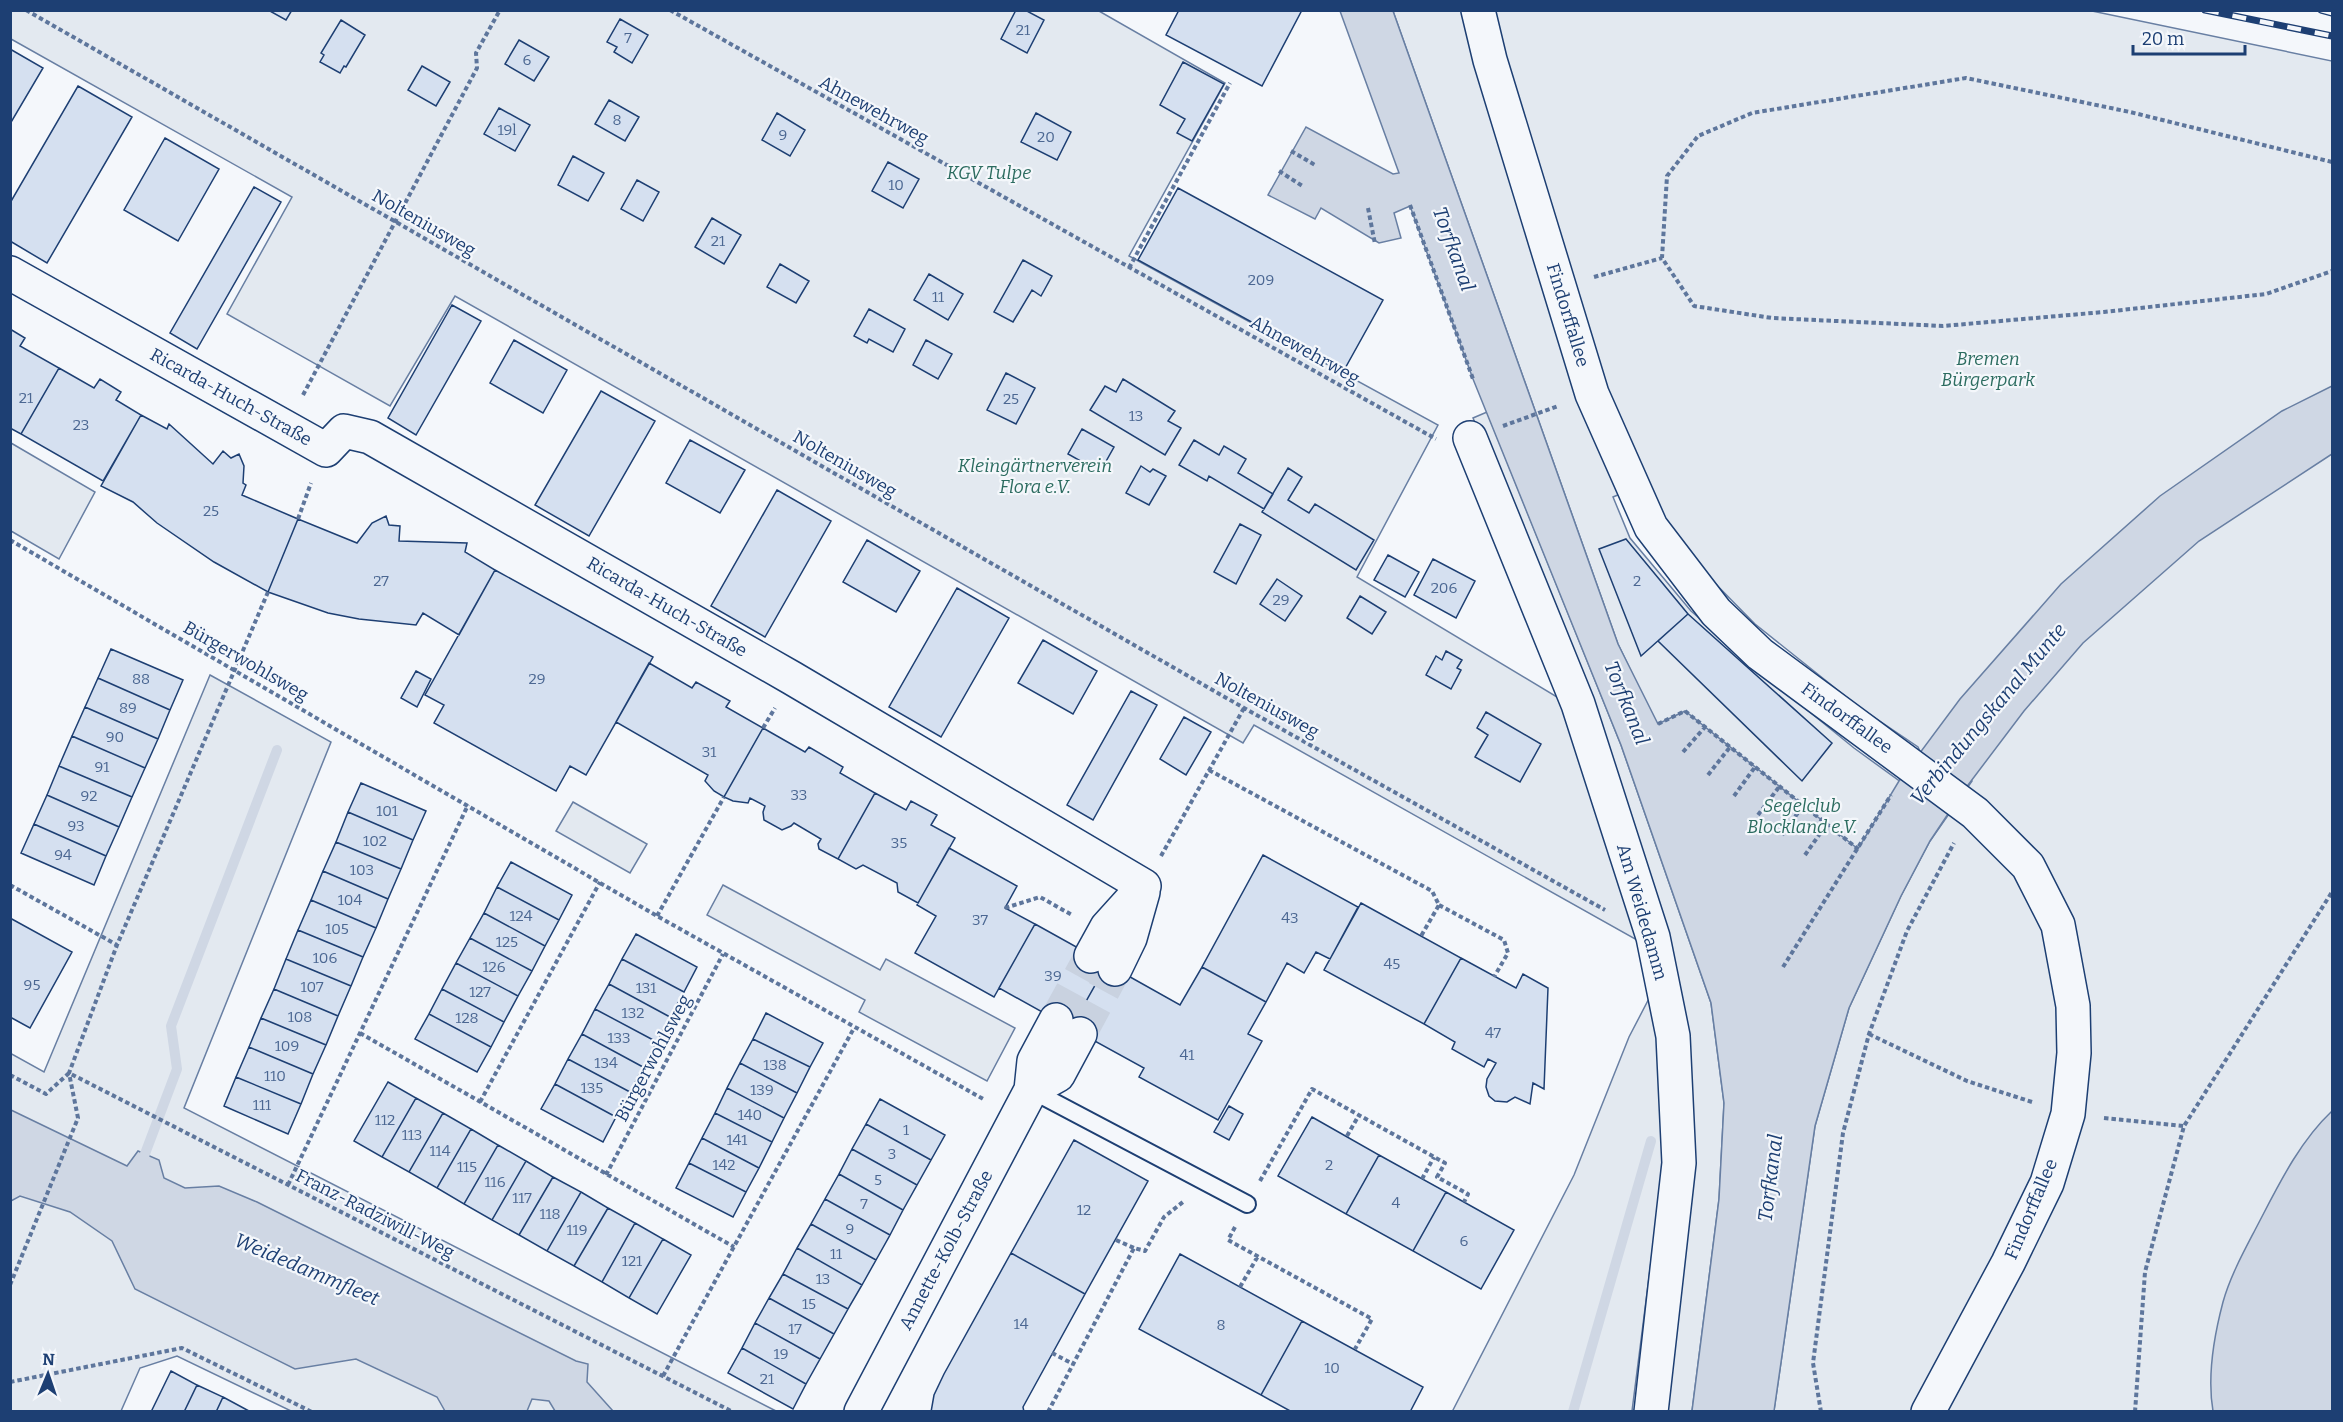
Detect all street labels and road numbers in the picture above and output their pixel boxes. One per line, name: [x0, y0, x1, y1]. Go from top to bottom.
street label: Ahnewehrweg: [815, 71, 933, 149]
street label: Nolteniusweg: [368, 185, 480, 261]
street label: Findorffallee: [1542, 260, 1594, 370]
street label: Ahnewehrweg: [1246, 311, 1364, 389]
street label: Ricarda-Huch-Straße: [146, 343, 316, 451]
street label: Nolteniusweg: [789, 426, 901, 502]
street label: Ricarda-Huch-Straße: [583, 552, 751, 662]
street label: Bürgerwohlsweg: [179, 616, 313, 706]
street label: Nolteniusweg: [1211, 667, 1323, 743]
street label: Findorffallee: [1797, 678, 1897, 758]
street label: Am Weidedamm: [1612, 841, 1672, 983]
street label: Bürgerwohlsweg: [610, 991, 696, 1125]
street label: Findorffallee: [2000, 1155, 2062, 1263]
street label: Franz-Radziwill-Weg: [292, 1164, 458, 1264]
street label: Annette-Kolb-Straße: [895, 1166, 997, 1334]

